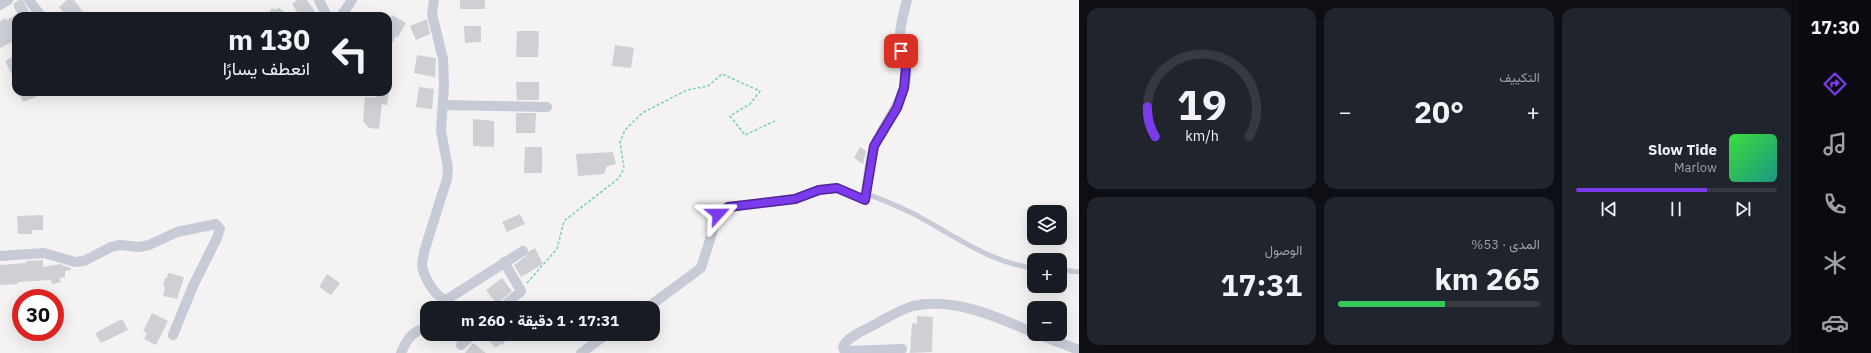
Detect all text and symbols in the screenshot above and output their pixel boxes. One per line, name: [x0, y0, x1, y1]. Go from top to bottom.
text: 17:30: [1810, 16, 1860, 39]
text: 130 m: [228, 21, 310, 58]
icon: left: [324, 28, 376, 80]
pin: [884, 34, 918, 68]
icon: arrive: [890, 40, 912, 62]
text: انعطف يسارًا: [223, 57, 310, 80]
text: التكييف: [1499, 69, 1540, 86]
icon: directions: [1821, 70, 1849, 98]
text: 19: [1177, 76, 1227, 130]
text: 20°: [1414, 92, 1464, 131]
text: −: [1338, 97, 1352, 126]
text: +: [1526, 97, 1540, 126]
text: km/h: [1185, 125, 1218, 144]
icon: music: [1821, 130, 1849, 158]
text: Slow Tide: [1648, 140, 1717, 159]
text: Marlow: [1674, 159, 1717, 176]
icon: phone: [1821, 190, 1849, 218]
position arrow: [697, 193, 739, 235]
icon: previous: [1598, 198, 1620, 220]
icon: pause: [1665, 198, 1687, 220]
icon: next: [1732, 198, 1754, 220]
map controls: [1027, 205, 1067, 341]
button: layers: [1027, 205, 1067, 245]
text: المدى · 53%: [1471, 236, 1540, 253]
text: الوصول: [1265, 242, 1302, 259]
icon: climate: [1821, 249, 1849, 277]
button: +: [1027, 253, 1067, 293]
text: 265 km: [1434, 259, 1540, 298]
text: 17:31: [1220, 265, 1302, 304]
speed limit sign: 30: [12, 289, 64, 341]
button: −: [1027, 301, 1067, 341]
icon: car: [1821, 309, 1849, 337]
text: 17:31 · 1 دقيقة · 260 m: [461, 311, 619, 330]

